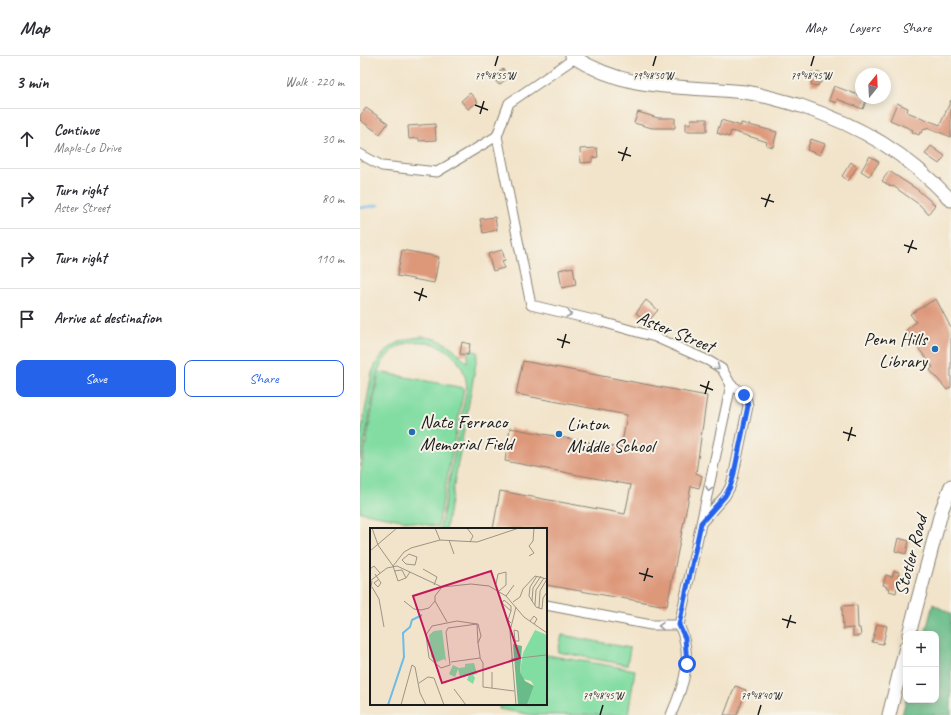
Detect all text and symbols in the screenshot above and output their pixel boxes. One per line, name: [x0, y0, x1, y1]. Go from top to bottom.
text: Map: [20, 16, 50, 40]
text: Map: [805, 19, 827, 36]
text: Layers: [849, 19, 880, 36]
text: Share: [902, 19, 931, 36]
north arrow: [855, 68, 891, 104]
text: 79°48'55"W: [475, 69, 517, 82]
text: 79°48'50"W: [633, 69, 675, 82]
text: 79°48'45"W: [791, 69, 833, 82]
text: 3 min: [16, 72, 49, 93]
text: Walk · 220 m: [285, 74, 344, 90]
text: Continue: [54, 121, 99, 140]
icon: ahead: [16, 128, 38, 150]
text: 30 m: [322, 131, 344, 147]
text: Maple-Lo Drive: [54, 140, 121, 156]
text: Turn right: [54, 181, 107, 200]
icon: right: [16, 188, 38, 210]
text: 80 m: [322, 191, 344, 207]
text: Aster Street: [54, 200, 110, 216]
icon: right: [16, 248, 38, 270]
text: Turn right: [54, 249, 107, 268]
text: 110 m: [316, 251, 344, 267]
street label: Aster Street: [634, 306, 720, 359]
icon: arrive: [16, 308, 38, 330]
text: Arrive at destination: [54, 309, 161, 328]
one-way arrow: [565, 309, 572, 318]
place label: Penn Hills Library: [864, 327, 929, 373]
marker: Penn Hills Library: [930, 344, 940, 354]
button: Save: [16, 360, 176, 397]
button: Share: [184, 360, 344, 397]
one-way arrow: [713, 362, 720, 369]
route end: [735, 386, 753, 404]
place label: Nate Ferraco Memorial Field: [420, 410, 516, 456]
place label: Linton Middle School: [567, 412, 658, 458]
marker: Nate Ferraco Memorial Field: [407, 427, 417, 437]
marker: Linton Middle School: [554, 429, 564, 439]
one-way arrow: [705, 486, 713, 492]
street label: Stotler Road: [889, 509, 934, 598]
inset map: [370, 528, 547, 705]
one-way arrow: [658, 622, 664, 630]
map controls: [903, 631, 939, 703]
button: +: [903, 631, 939, 667]
route start: [678, 655, 696, 673]
button: −: [903, 667, 939, 703]
text: 79°48'45"W: [583, 689, 625, 702]
text: 79°48'40"W: [741, 689, 783, 702]

